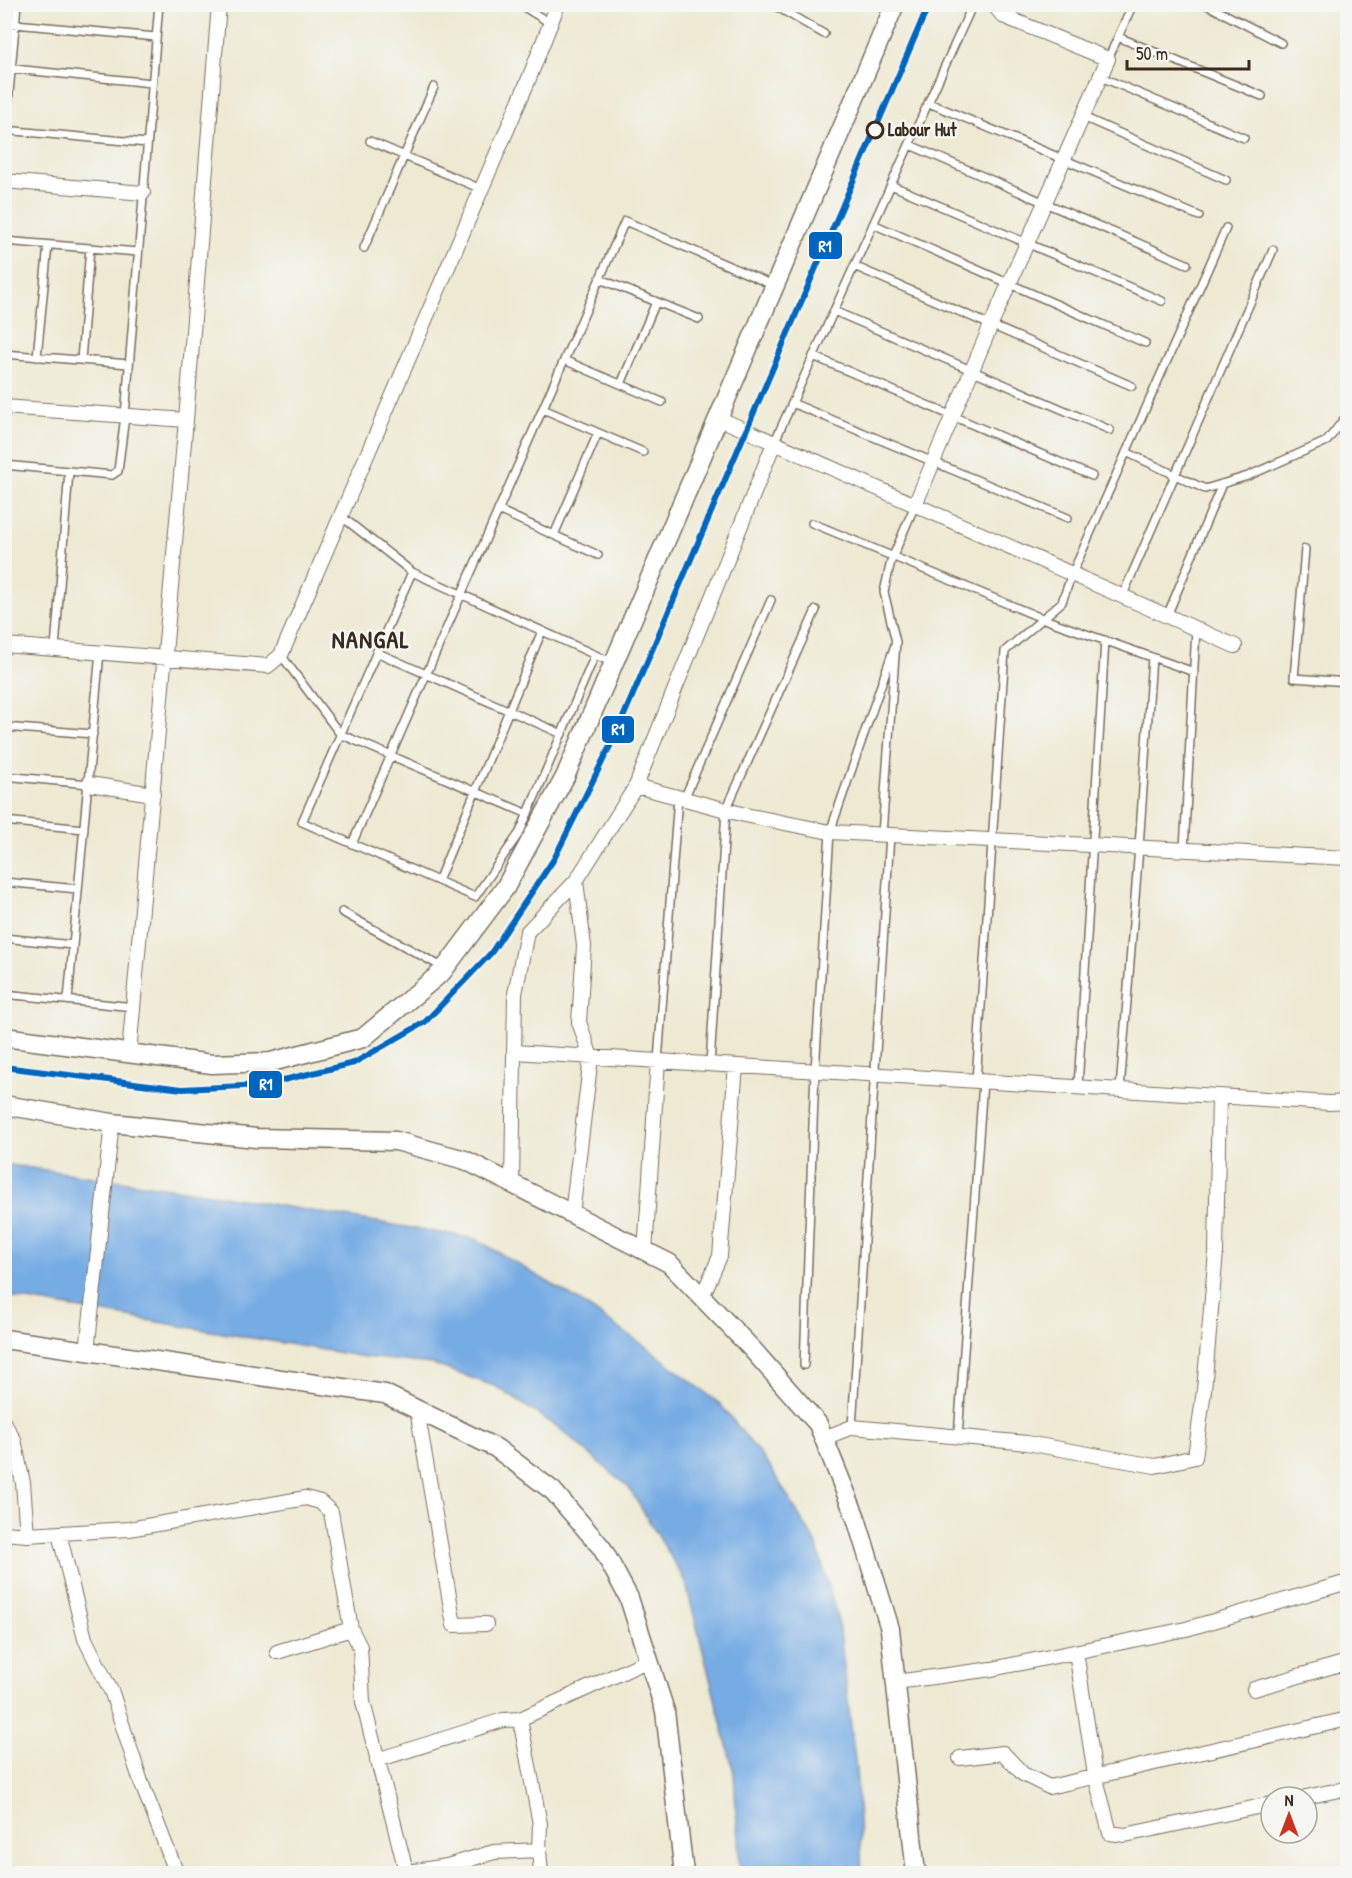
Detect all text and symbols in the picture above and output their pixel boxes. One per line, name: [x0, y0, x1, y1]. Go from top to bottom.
scale bar: [1127, 33, 1248, 71]
text: 50 m: [1136, 41, 1168, 66]
place label: Labour Hut: [888, 117, 957, 142]
marker: Labour Hut: [866, 121, 884, 139]
line badge: R1: [808, 231, 843, 260]
text: R1: [818, 235, 832, 257]
district label: NANGAL: [332, 623, 410, 655]
line badge: R1: [601, 715, 635, 744]
text: R1: [611, 718, 625, 740]
line badge: R1: [248, 1070, 283, 1099]
text: R1: [259, 1073, 273, 1095]
north arrow: [1259, 1785, 1319, 1845]
text: N: [1285, 1789, 1294, 1811]

